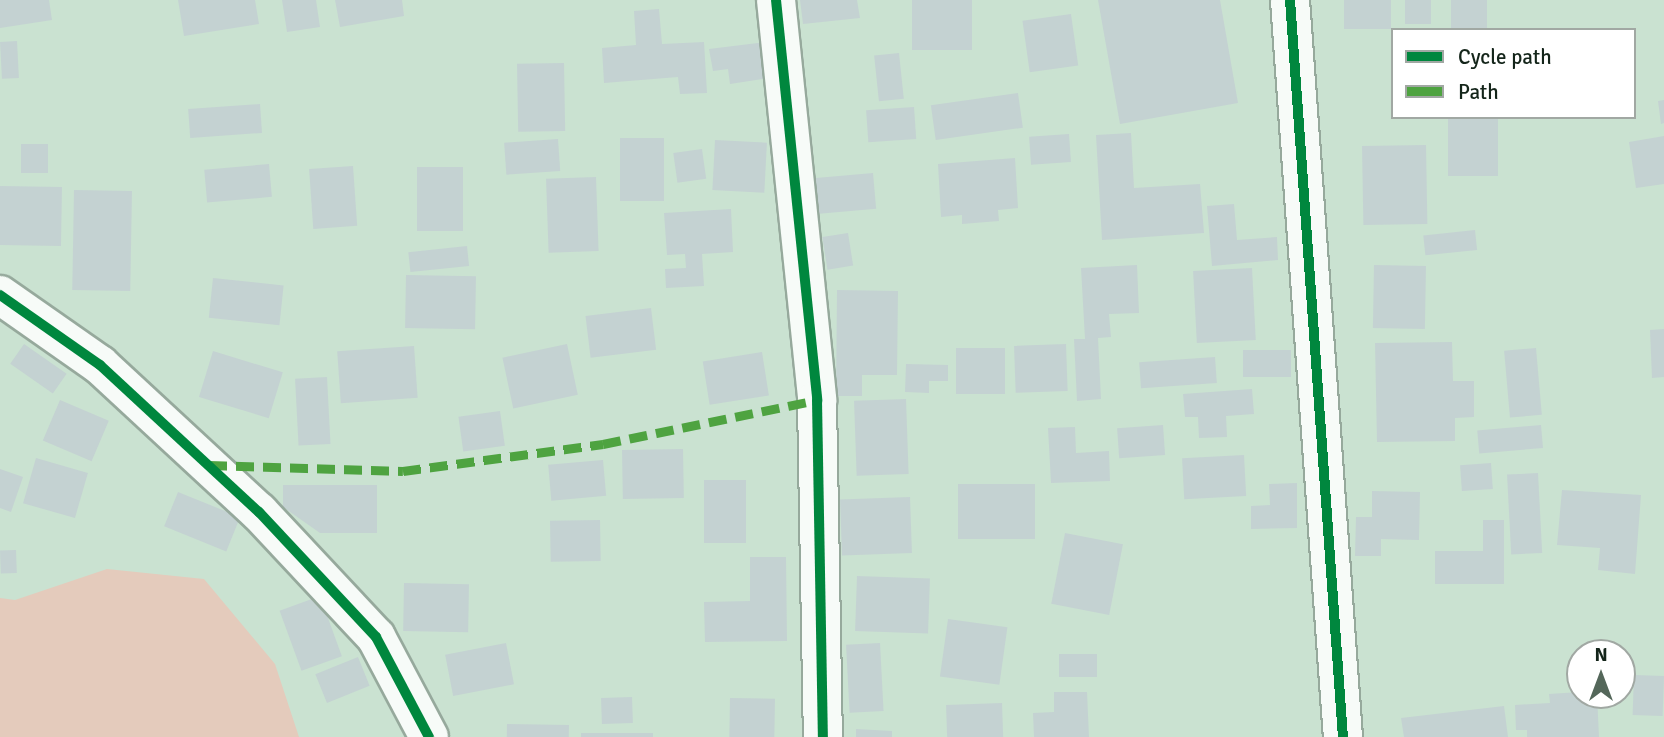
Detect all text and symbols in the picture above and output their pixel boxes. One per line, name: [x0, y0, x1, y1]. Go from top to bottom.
legend: [1391, 28, 1636, 119]
text: Cycle path: [1458, 44, 1552, 70]
text: Path: [1458, 79, 1499, 105]
north arrow: [1566, 639, 1636, 709]
text: N: [1594, 643, 1608, 667]

